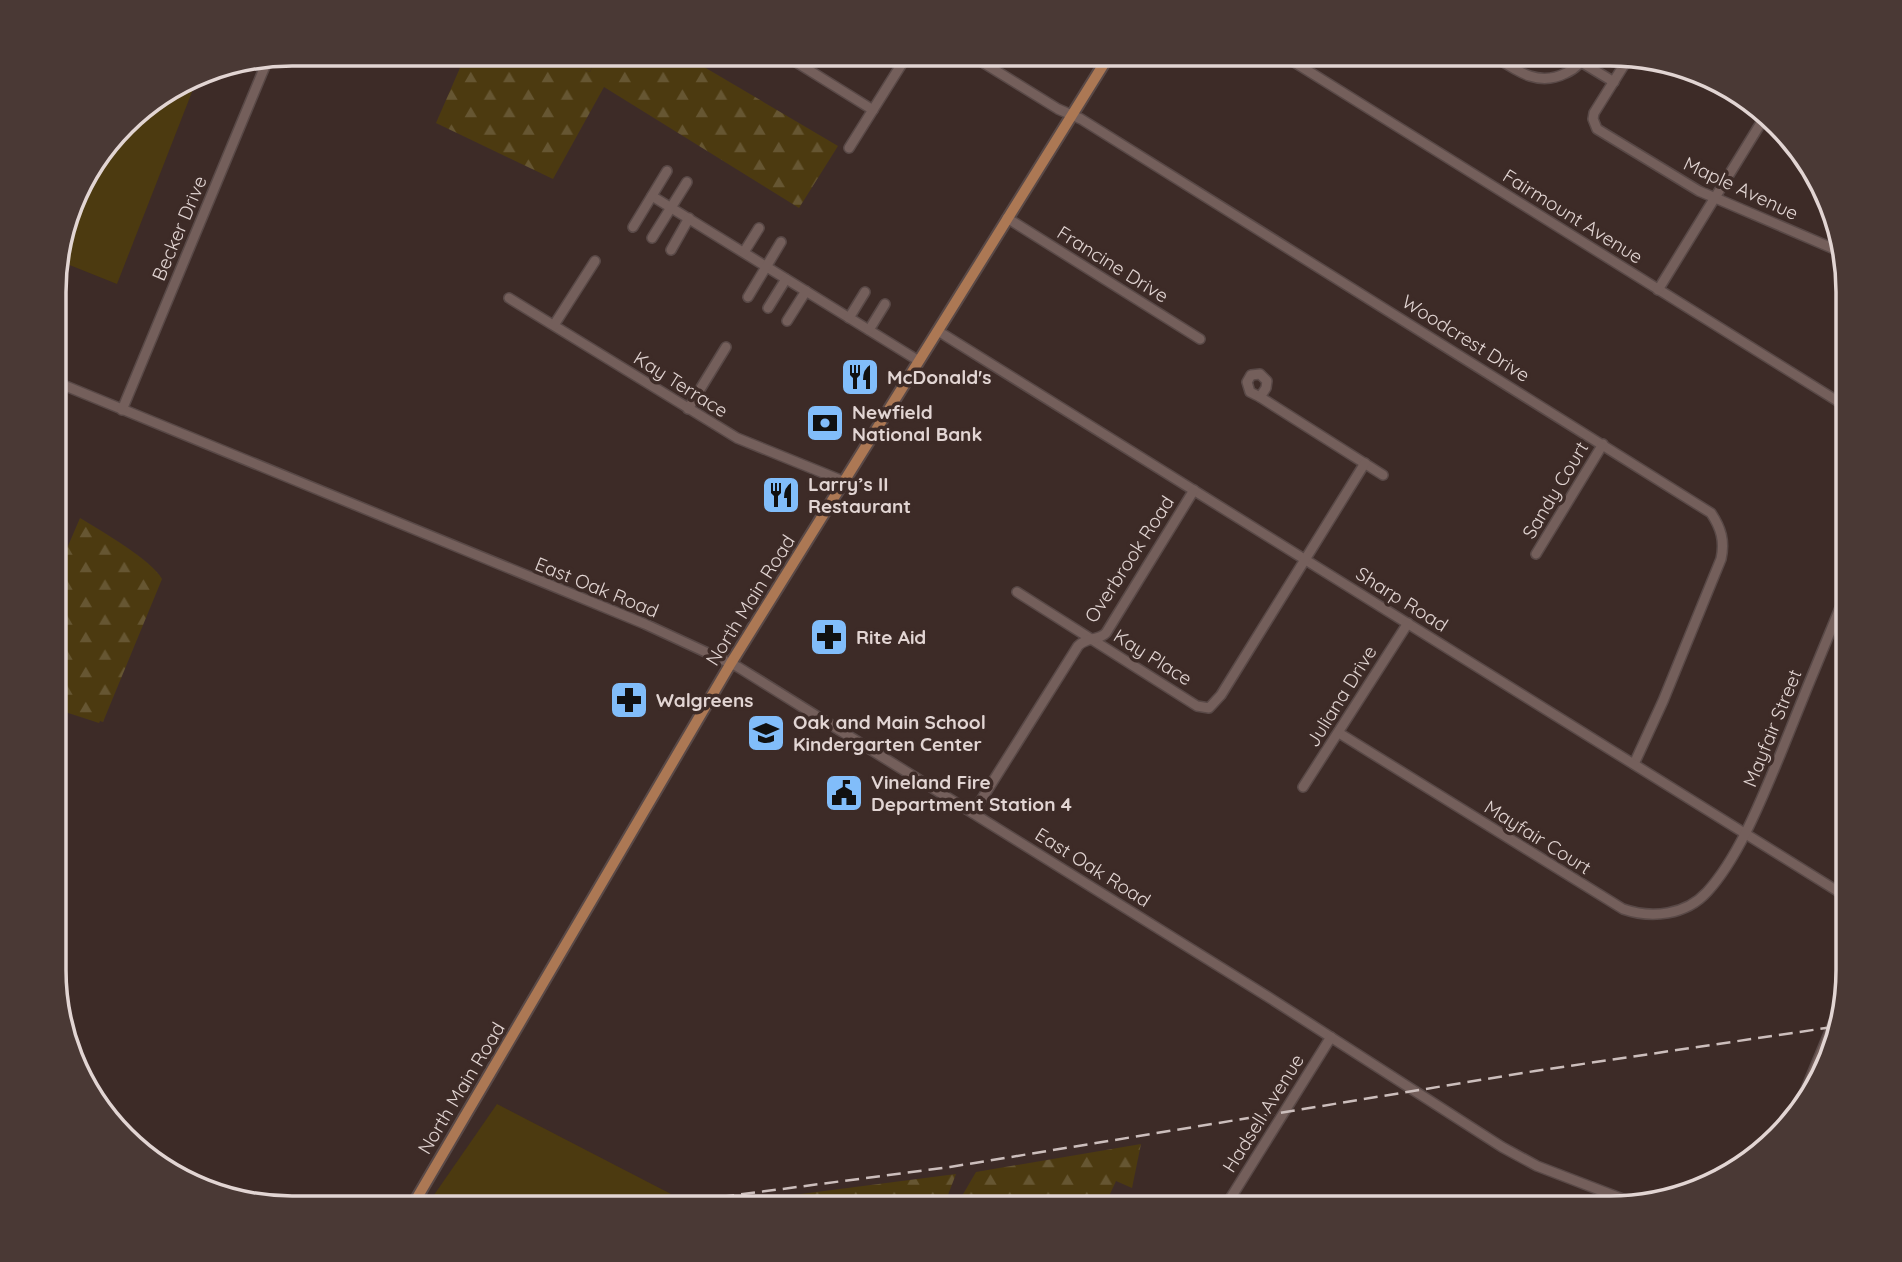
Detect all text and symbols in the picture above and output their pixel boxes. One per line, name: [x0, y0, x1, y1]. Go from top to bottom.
street label: Maple Avenue: [1680, 151, 1802, 225]
street label: Fairmount Avenue: [1499, 163, 1647, 269]
street label: Becker Drive: [146, 172, 212, 284]
street label: Francine Drive: [1053, 220, 1173, 308]
street label: Woodcrest Drive: [1398, 289, 1534, 387]
street label: Kay Terrace: [629, 346, 733, 422]
restaurant icon: McDonald's: [839, 356, 881, 398]
place label: McDonald's: [887, 365, 991, 389]
place label: Newfield National Bank: [852, 400, 982, 446]
bank icon: Newfield National Bank: [804, 402, 846, 444]
street label: Sandy Court: [1517, 437, 1593, 543]
place label: Larry’s II Restaurant: [808, 472, 911, 518]
restaurant icon: Larry’s II Restaurant: [760, 474, 802, 516]
street label: Overbrook Road: [1079, 491, 1179, 627]
street label: North Main Road: [700, 530, 800, 670]
street label: East Oak Road: [532, 551, 662, 623]
street label: Sharp Road: [1351, 561, 1453, 637]
pharmacy icon: Rite Aid: [808, 616, 850, 658]
street label: Kay Place: [1109, 623, 1197, 691]
place label: Rite Aid: [856, 625, 926, 649]
street label: Juliana Drive: [1300, 641, 1382, 751]
street label: Mayfair Street: [1737, 666, 1807, 790]
pharmacy icon: Walgreens: [608, 679, 650, 721]
place label: Walgreens: [656, 688, 753, 712]
place label: Oak and Main School Kindergarten Center: [793, 710, 986, 756]
school or university icon: Oak and Main School Kindergarten Center: [745, 712, 787, 754]
place label: Vineland Fire Department Station 4: [871, 770, 1072, 816]
public building icon: Vineland Fire Department Station 4: [823, 772, 865, 814]
street label: Mayfair Court: [1480, 795, 1596, 879]
street label: East Oak Road: [1031, 822, 1155, 912]
street label: North Main Road: [412, 1018, 510, 1158]
street label: Hadsell Avenue: [1217, 1049, 1309, 1177]

